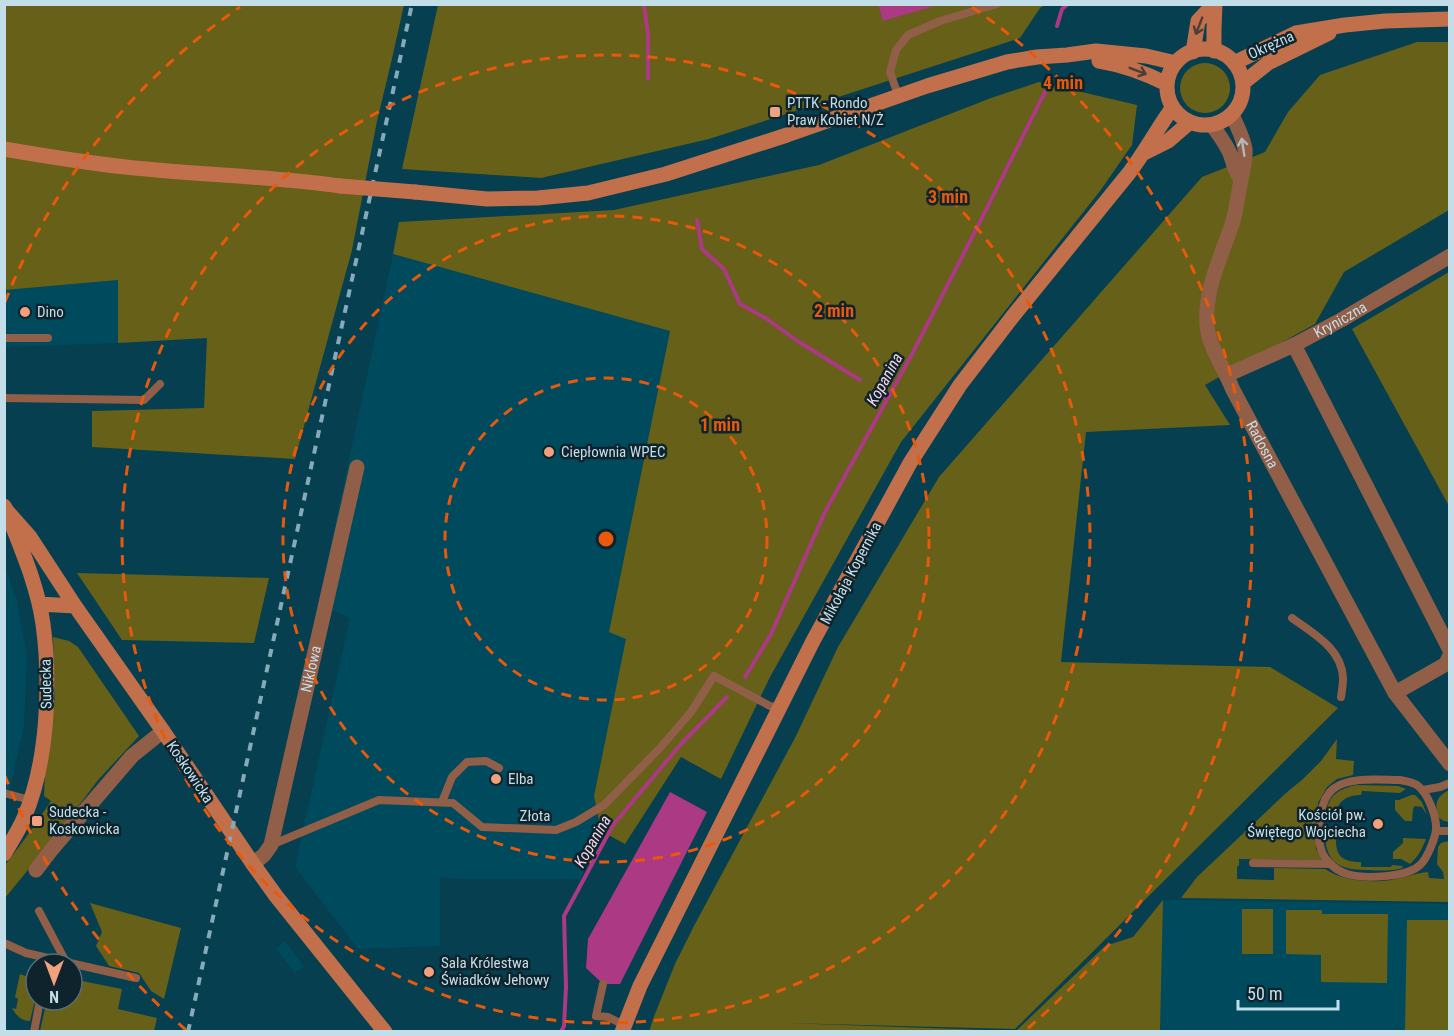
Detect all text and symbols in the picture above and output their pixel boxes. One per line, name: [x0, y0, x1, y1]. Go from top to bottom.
one-way arrow: [1192, 16, 1203, 34]
street label: Okrężna: [1245, 27, 1297, 63]
one-way arrow: [1129, 66, 1147, 77]
text: 4 min: [1043, 72, 1083, 93]
place label: PTTK - Rondo Praw Kobiet N/Ż: [787, 94, 884, 129]
marker: PTTK - Rondo Praw Kobiet N/Ż: [768, 105, 782, 119]
one-way arrow: [1238, 137, 1249, 157]
text: 3 min: [928, 186, 968, 207]
street label: Kryniczna: [1311, 298, 1370, 342]
text: 2 min: [814, 300, 854, 321]
place label: Dino: [37, 303, 64, 321]
marker: Dino: [18, 305, 32, 319]
water label: Kopanina: [862, 350, 907, 409]
text: 1 min: [700, 414, 740, 435]
street label: Radosna: [1242, 418, 1282, 472]
place label: Ciepłownia WPEC: [561, 443, 665, 461]
marker: Ciepłownia WPEC: [542, 445, 556, 459]
street label: Mikołaja Kopernika: [816, 519, 886, 627]
centre of rings: [596, 529, 616, 549]
street label: Niklowa: [297, 644, 325, 694]
street label: Sudecka: [37, 659, 55, 709]
street label: Koskowicka: [163, 738, 217, 806]
place label: Elba: [508, 770, 533, 788]
marker: Elba: [489, 772, 503, 786]
place label: Sudecka - Koskowicka: [49, 803, 120, 838]
place label: Kościół pw. Świętego Wojciecha: [1247, 806, 1366, 841]
street label: Złota: [520, 807, 550, 825]
water label: Kopanina: [570, 812, 615, 871]
marker: Sudecka - Koskowicka: [30, 814, 44, 828]
marker: Kościół pw. Świętego Wojciecha: [1371, 817, 1385, 831]
north arrow: [24, 952, 84, 1012]
place label: Sala Królestwa Świadków Jehowy: [441, 954, 549, 989]
marker: Sala Królestwa Świadków Jehowy: [422, 965, 436, 979]
scale bar: [1238, 973, 1338, 1011]
text: 50 m: [1247, 983, 1282, 1004]
text: N: [49, 987, 59, 1006]

